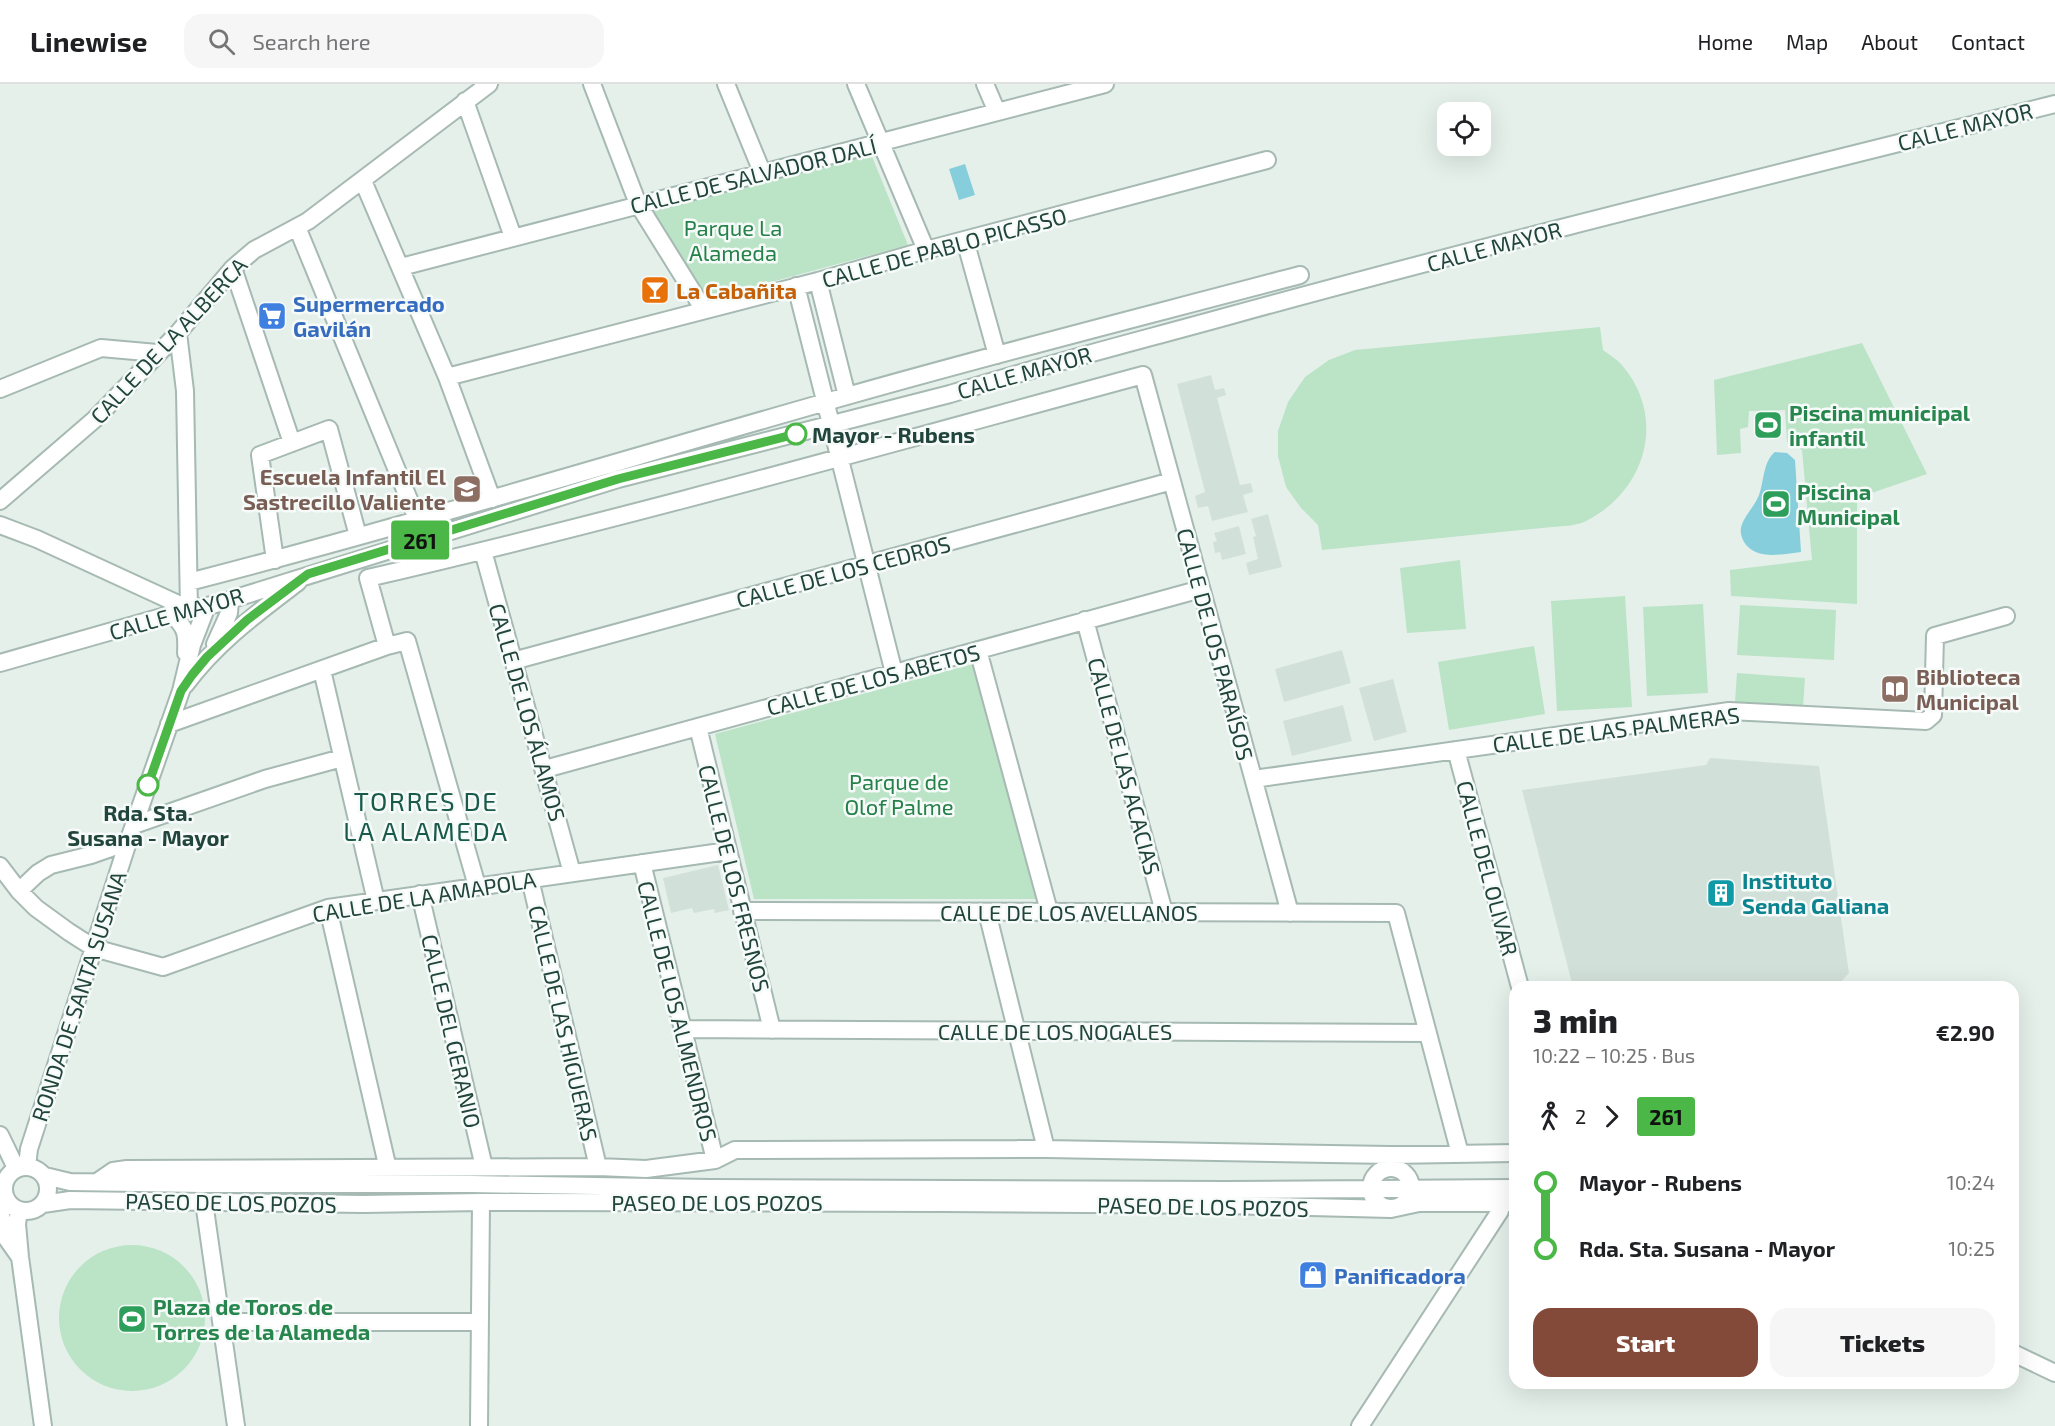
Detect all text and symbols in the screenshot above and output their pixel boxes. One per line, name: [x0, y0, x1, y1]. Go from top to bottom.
search box: [184, 14, 604, 68]
text: Linewise: [30, 24, 148, 58]
icon: search: [205, 25, 238, 58]
text: Search here: [253, 28, 371, 54]
text: Home: [1697, 29, 1753, 54]
text: Map: [1786, 29, 1828, 54]
text: About: [1861, 29, 1918, 54]
text: Contact: [1951, 29, 2025, 54]
street label: CALLE MAYOR: [1895, 97, 2035, 155]
map controls: [1437, 102, 1491, 156]
button: locate: [1437, 102, 1491, 156]
street label: CALLE DE SALVADOR DALÍ: [627, 132, 880, 218]
street label: CALLE DE PABLO PICASSO: [819, 202, 1069, 292]
park label: Parque La Alameda: [684, 214, 782, 265]
street label: CALLE MAYOR: [1424, 216, 1564, 276]
street label: CALLE DE LA ALBERCA: [84, 251, 252, 428]
bar icon: La Cabañita: [639, 274, 671, 306]
place label: La Cabañita: [676, 277, 797, 303]
place label: Supermercado Gavilán: [293, 290, 445, 341]
supermarket icon: Supermercado Gavilán: [256, 300, 288, 332]
street label: CALLE MAYOR: [954, 340, 1094, 404]
place label: Piscina municipal infantil: [1789, 399, 1971, 450]
sports icon: Piscina municipal infantil: [1752, 409, 1784, 441]
place label: Mayor - Rubens: [812, 421, 975, 448]
marker: Mayor - Rubens: [785, 423, 807, 445]
place label: Escuela Infantil El Sastrecillo Valiente: [243, 463, 447, 514]
school or university icon: Escuela Infantil El Sastrecillo Valiente: [451, 473, 483, 505]
place label: Piscina Municipal: [1797, 478, 1900, 529]
sports icon: Piscina Municipal: [1760, 488, 1792, 520]
line badge: 261: [386, 520, 454, 560]
street label: CALLE DE LOS PARAÍSOS: [1172, 525, 1260, 763]
text: 261: [403, 528, 437, 553]
street label: CALLE DE LOS CEDROS: [733, 530, 953, 612]
street label: CALLE MAYOR: [106, 581, 246, 645]
street label: CALLE DE LOS ÁLAMOS: [484, 600, 572, 824]
street label: CALLE DE LOS ABETOS: [764, 638, 982, 720]
street label: CALLE DE LAS ACACIAS: [1083, 655, 1167, 877]
place label: Biblioteca Municipal: [1916, 663, 2021, 714]
library icon: Biblioteca Municipal: [1879, 673, 1911, 705]
street label: CALLE DE LAS PALMERAS: [1491, 701, 1741, 757]
street label: CALLE DE LOS FRESNOS: [694, 762, 776, 994]
park label: Parque de Olof Palme: [844, 768, 954, 819]
marker: Rda. Sta. Susana - Mayor: [137, 774, 159, 796]
street label: CALLE DEL OLIVAR: [1452, 778, 1524, 958]
district label: TORRES DE LA ALAMEDA: [343, 785, 509, 846]
place label: Rda. Sta. Susana - Mayor: [67, 799, 229, 851]
street label: CALLE DE LA AMAPOLA: [310, 865, 538, 927]
street label: RONDA DE SANTA SUSANA: [25, 867, 131, 1124]
place label: Instituto Senda Galiana: [1742, 867, 1889, 918]
building icon: Instituto Senda Galiana: [1705, 877, 1737, 909]
street label: CALLE DE LOS ALMENDROS: [633, 878, 723, 1144]
street label: CALLE DE LOS AVELLANOS: [940, 899, 1198, 925]
street label: CALLE DE LAS HIGUERAS: [524, 903, 604, 1143]
street label: CALLE DEL GERANIO: [417, 932, 487, 1130]
text: 3 min: [1533, 1000, 1618, 1040]
street label: CALLE DE LOS NOGALES: [938, 1018, 1172, 1044]
text: €2.90: [1936, 1019, 1995, 1045]
text: 10:22 – 10:25 · Bus: [1533, 1043, 1695, 1067]
icon: walk: [1533, 1100, 1566, 1133]
icon: forward: [1595, 1100, 1628, 1133]
text: 2: [1575, 1104, 1586, 1128]
text: 261: [1649, 1104, 1683, 1129]
text: Mayor - Rubens: [1579, 1169, 1742, 1195]
text: 10:24: [1947, 1170, 1995, 1194]
street label: PASEO DE LOS POZOS: [125, 1187, 337, 1217]
street label: PASEO DE LOS POZOS: [611, 1189, 823, 1215]
street label: PASEO DE LOS POZOS: [1097, 1191, 1309, 1221]
text: Rda. Sta. Susana - Mayor: [1579, 1235, 1835, 1261]
text: 10:25: [1948, 1236, 1995, 1260]
shop icon: Panificadora: [1297, 1259, 1329, 1291]
place label: Panificadora: [1334, 1262, 1466, 1288]
place label: Plaza de Toros de Torres de la Alameda: [153, 1293, 370, 1344]
sports icon: Plaza de Toros de Torres de la Alameda: [116, 1303, 148, 1335]
button: Start: [1533, 1308, 1758, 1377]
button: Tickets: [1770, 1308, 1995, 1377]

